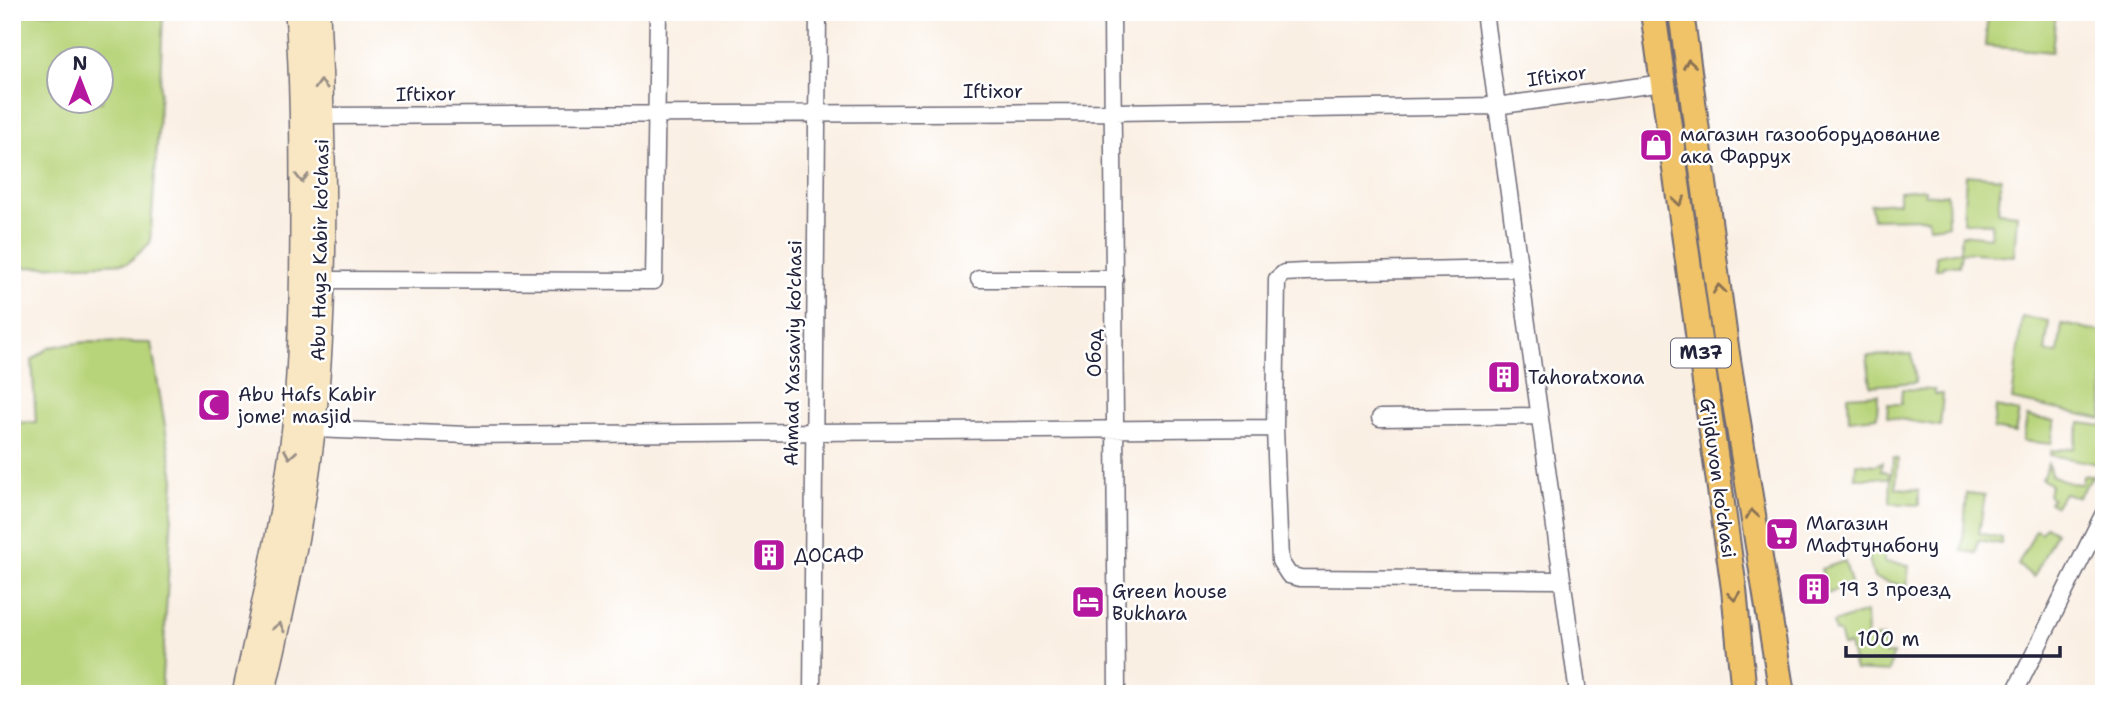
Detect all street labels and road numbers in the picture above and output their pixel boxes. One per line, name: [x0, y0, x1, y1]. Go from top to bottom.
street label: Iftixor: [1525, 59, 1589, 93]
street label: Iftixor: [963, 79, 1023, 104]
street label: Iftixor: [396, 81, 456, 107]
street label: Abu Hayz Kabir ko'chasi: [306, 139, 334, 361]
street label: Ahmad Yassaviy ko'chasi: [779, 240, 807, 466]
street label: Обод: [1082, 329, 1107, 377]
road number: M37: [1671, 338, 1731, 368]
street label: G'ijduvon ko'chasi: [1694, 396, 1742, 560]

